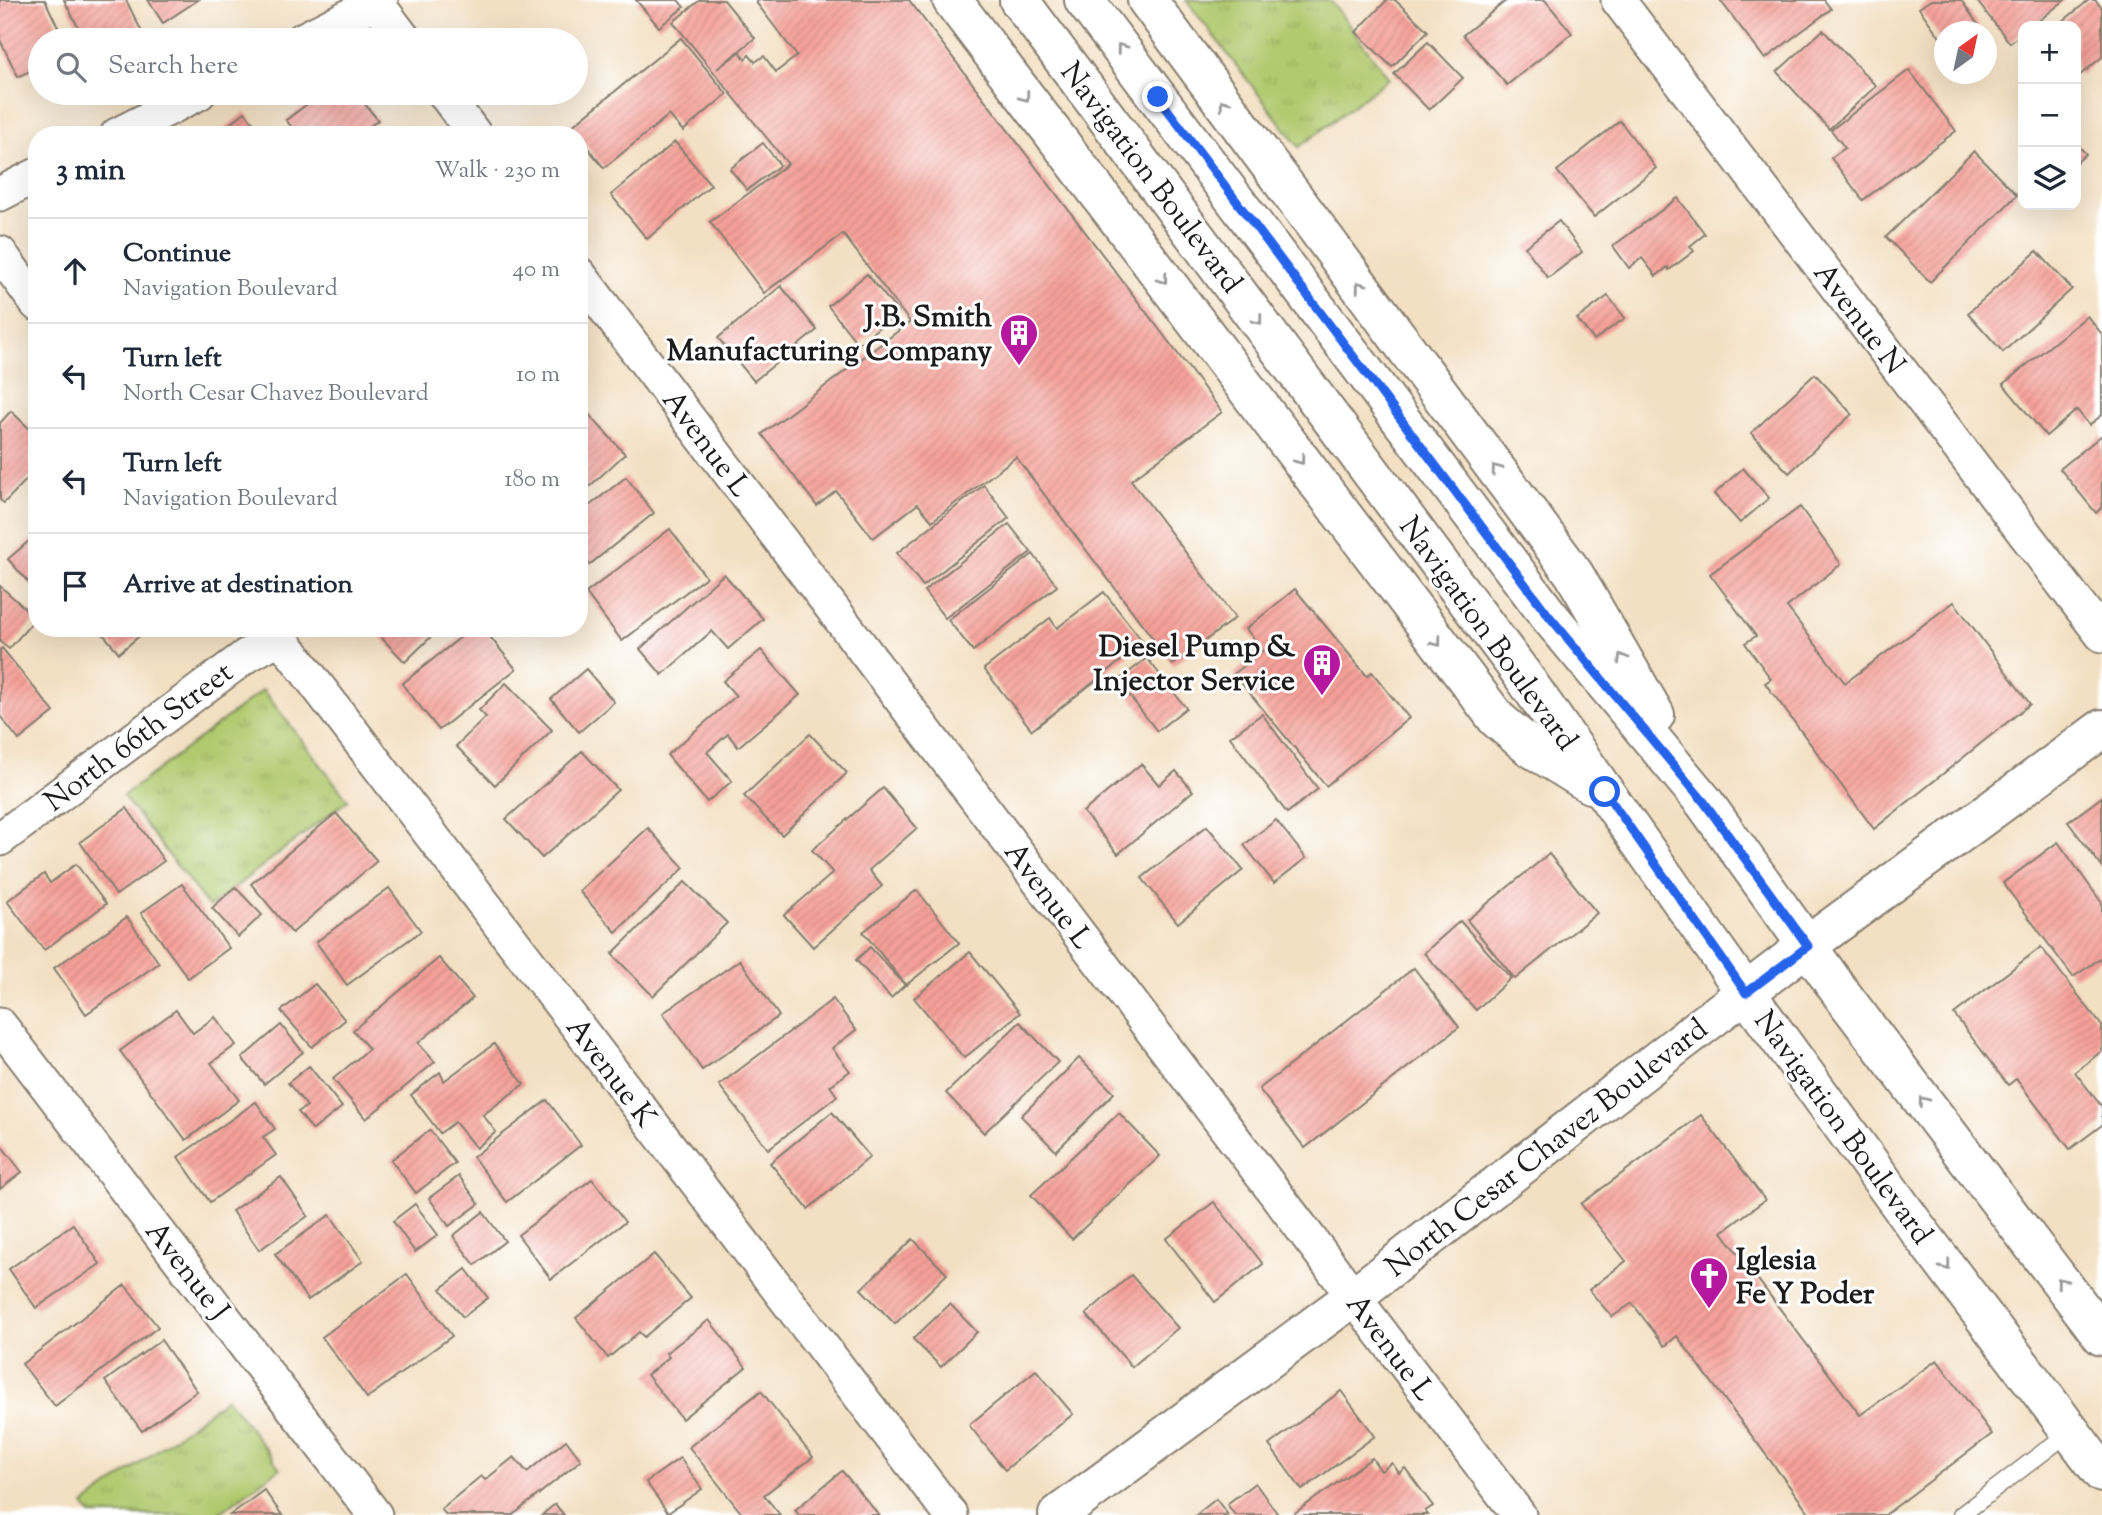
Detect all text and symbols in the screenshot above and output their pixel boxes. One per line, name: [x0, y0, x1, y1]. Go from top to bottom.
north arrow: [1934, 21, 1997, 84]
map controls: [2018, 21, 2081, 210]
button: +: [2018, 21, 2081, 84]
search box: [28, 28, 588, 105]
one-way arrow: [1117, 44, 1130, 56]
icon: search: [52, 48, 90, 86]
text: Search here: [108, 48, 238, 85]
street label: Navigation Boulevard: [1049, 54, 1251, 303]
route end: [1142, 81, 1173, 112]
button: −: [2018, 84, 2081, 147]
one-way arrow: [1017, 90, 1030, 102]
one-way arrow: [1220, 99, 1232, 112]
button: layers: [2018, 147, 2081, 210]
text: 3 min: [56, 150, 126, 193]
text: Walk · 230 m: [434, 155, 560, 188]
text: Continue: [123, 236, 231, 273]
icon: ahead: [56, 252, 94, 290]
text: 40 m: [513, 254, 560, 287]
street label: Avenue N: [1802, 254, 1914, 385]
one-way arrow: [1154, 271, 1167, 284]
text: Navigation Boulevard: [123, 273, 338, 306]
one-way arrow: [1356, 281, 1368, 294]
place label: J.B. Smith Manufacturing Company: [666, 297, 992, 374]
building icon: J.B. Smith Manufacturing Company: [998, 312, 1040, 367]
one-way arrow: [1250, 312, 1263, 325]
text: Turn left: [123, 341, 222, 378]
icon: left: [56, 357, 94, 395]
text: 10 m: [516, 359, 560, 392]
text: North Cesar Chavez Boulevard: [123, 378, 429, 411]
street label: Avenue L: [650, 382, 760, 507]
text: Turn left: [123, 446, 222, 483]
one-way arrow: [1291, 453, 1304, 465]
icon: left: [56, 462, 94, 500]
text: 180 m: [505, 464, 560, 497]
one-way arrow: [1492, 464, 1504, 477]
text: Navigation Boulevard: [123, 483, 338, 516]
street label: Navigation Boulevard: [1387, 509, 1587, 760]
icon: arrive: [56, 567, 94, 605]
text: Arrive at destination: [123, 567, 353, 604]
place label: Diesel Pump & Injector Service: [1093, 627, 1296, 704]
one-way arrow: [1429, 634, 1441, 646]
building icon: Diesel Pump & Injector Service: [1301, 642, 1343, 697]
one-way arrow: [1617, 652, 1630, 665]
street label: North 66th Street: [36, 653, 243, 823]
route start: [1589, 776, 1620, 807]
street label: Avenue L: [992, 834, 1102, 959]
street label: Navigation Boulevard: [1742, 1003, 1942, 1254]
street label: Avenue K: [554, 1009, 666, 1138]
street label: North Cesar Chavez Boulevard: [1377, 1009, 1718, 1289]
one-way arrow: [1918, 1096, 1931, 1109]
street label: Avenue J: [134, 1213, 239, 1330]
place label: Iglesia Fe Y Poder: [1736, 1240, 1875, 1317]
church icon: Iglesia Fe Y Poder: [1688, 1255, 1730, 1310]
one-way arrow: [1937, 1258, 1950, 1270]
one-way arrow: [2056, 1277, 2069, 1290]
street label: Avenue L: [1334, 1286, 1444, 1411]

